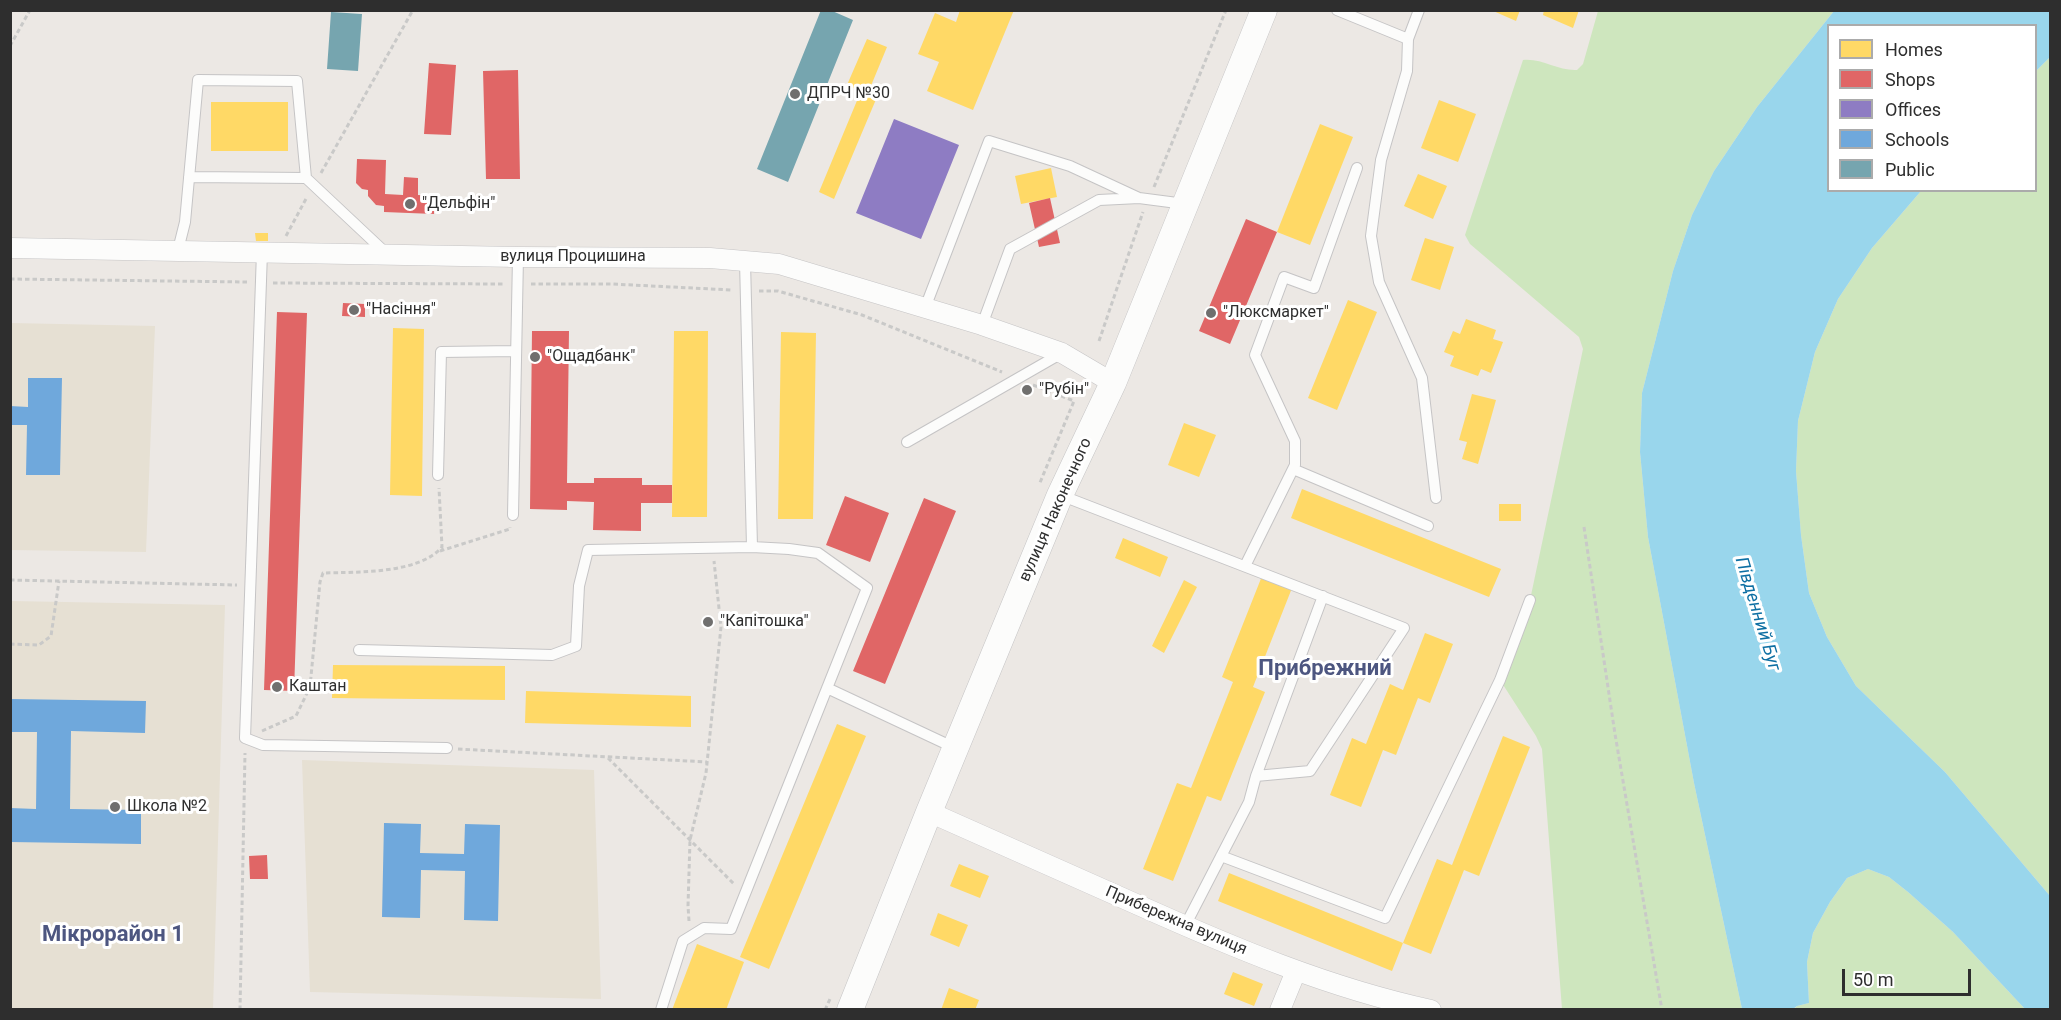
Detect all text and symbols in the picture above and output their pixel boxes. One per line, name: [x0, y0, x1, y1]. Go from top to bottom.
legend: [1827, 24, 2037, 192]
text: Homes: [1885, 39, 1943, 60]
text: Shops: [1885, 69, 1935, 90]
place label: ДПРЧ №30: [807, 84, 890, 104]
marker: ДПРЧ №30: [788, 87, 802, 101]
text: Offices: [1885, 99, 1941, 120]
text: Schools: [1885, 129, 1949, 150]
text: Public: [1885, 159, 1935, 180]
place label: "Дельфін": [422, 194, 495, 214]
marker: "Дельфін": [403, 197, 417, 211]
street label: вулиця Процишина: [500, 247, 646, 267]
place label: "Насіння": [366, 300, 436, 320]
marker: "Насіння": [347, 303, 361, 317]
place label: "Люксмаркет": [1223, 303, 1329, 323]
marker: "Люксмаркет": [1204, 306, 1218, 320]
place label: "Ощадбанк": [547, 347, 635, 367]
marker: "Ощадбанк": [528, 350, 542, 364]
place label: "Рубін": [1039, 380, 1089, 400]
marker: "Рубін": [1020, 383, 1034, 397]
street label: вулиця Наконечного: [1016, 435, 1096, 585]
water label: Південний Буг: [1729, 554, 1785, 674]
place label: "Капітошка": [720, 612, 809, 632]
marker: "Капітошка": [701, 615, 715, 629]
district label: Прибрежний: [1258, 656, 1392, 682]
place label: Каштан: [289, 677, 346, 697]
marker: Каштан: [270, 680, 284, 694]
place label: Школа №2: [127, 797, 207, 817]
marker: Школа №2: [108, 800, 122, 814]
street label: Прибережна вулиця: [1102, 883, 1250, 959]
district label: Мікрорайон 1: [42, 922, 184, 948]
scale bar: [1845, 957, 1974, 995]
text: 50 m: [1853, 969, 1893, 990]

